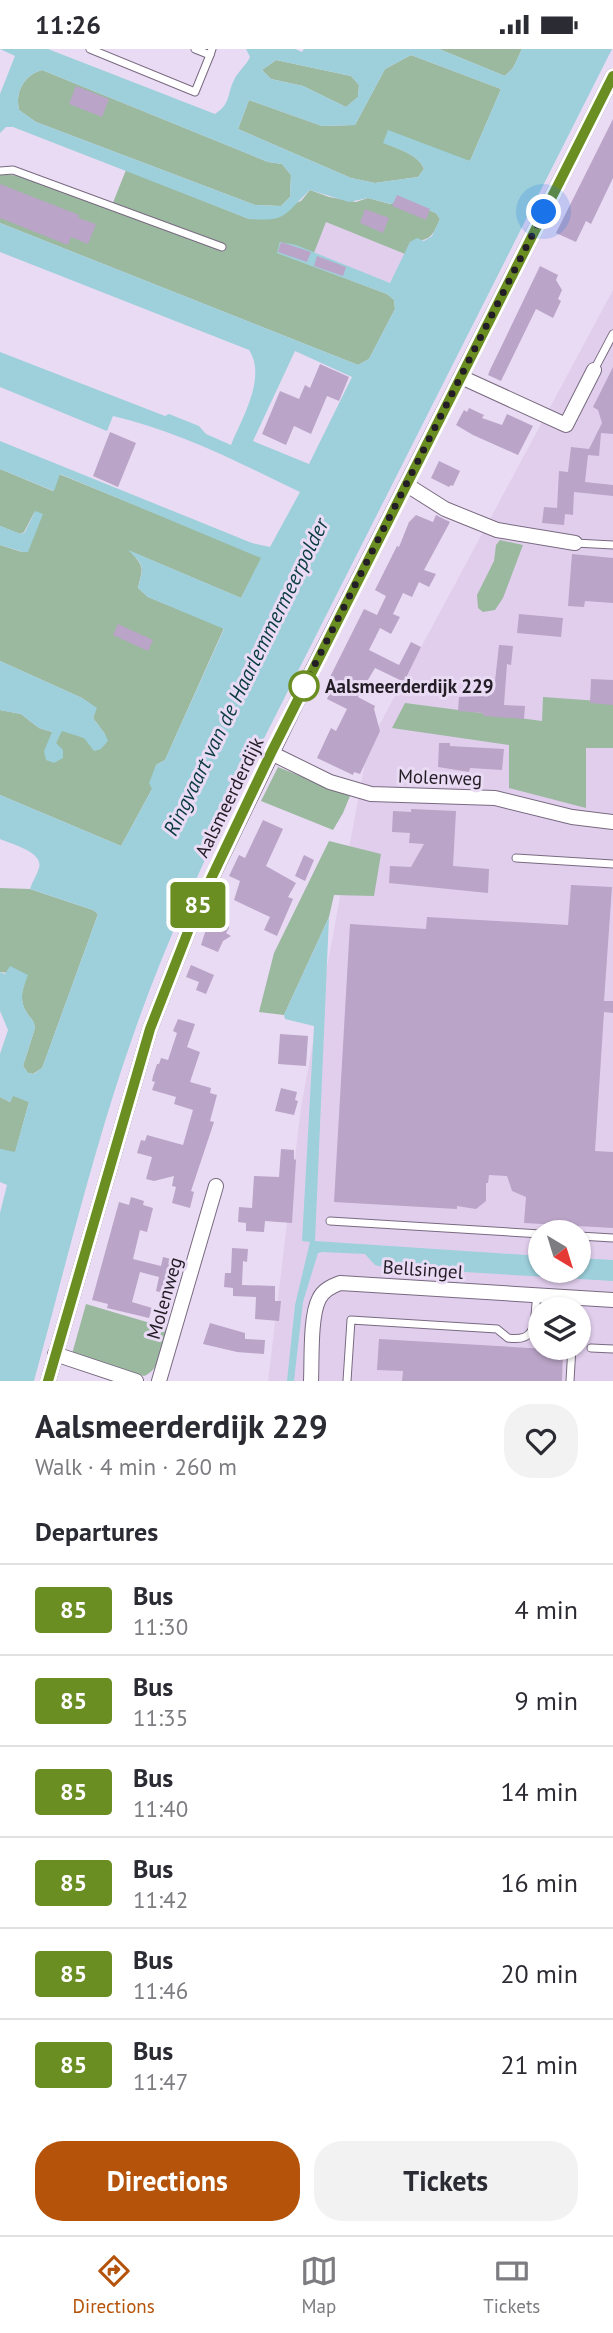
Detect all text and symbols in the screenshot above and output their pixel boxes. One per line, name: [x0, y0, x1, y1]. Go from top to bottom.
text: 11:26: [35, 8, 101, 41]
your location: [526, 194, 561, 229]
water label: Ringvaart van de Haarlemmermeerpolder: [157, 512, 335, 840]
marker: Aalsmeerderdijk 229: [289, 671, 319, 701]
place label: Aalsmeerderdijk 229: [325, 674, 494, 698]
street label: Aalsmeerderdijk: [190, 733, 268, 861]
street label: Molenweg: [397, 764, 483, 790]
line badge: 85: [166, 882, 230, 928]
text: 85: [184, 889, 212, 920]
north arrow: [528, 1220, 592, 1283]
map controls: [528, 1220, 591, 1360]
street label: Molenweg: [141, 1254, 187, 1342]
street label: Bellsingel: [382, 1254, 465, 1284]
button: layers: [528, 1297, 591, 1360]
text: Aalsmeerderdijk 229: [35, 1404, 328, 1447]
button: heart: [504, 1404, 578, 1478]
text: Walk · 4 min · 260 m: [35, 1452, 237, 1481]
text: Departures: [35, 1515, 158, 1548]
text: Bus: [133, 1579, 173, 1612]
text: 4 min: [515, 1593, 578, 1626]
text: 85: [60, 1594, 87, 1625]
text: 11:30: [133, 1612, 188, 1641]
text: Bus: [133, 1670, 173, 1703]
text: 9 min: [515, 1684, 578, 1717]
text: 85: [60, 1685, 87, 1716]
text: 11:35: [133, 1703, 188, 1732]
text: Bus: [133, 1761, 173, 1794]
text: 14 min: [500, 1775, 578, 1808]
text: 85: [60, 1776, 87, 1807]
text: 11:40: [133, 1794, 188, 1823]
text: Bus: [133, 1852, 173, 1885]
text: 16 min: [500, 1866, 578, 1899]
text: 85: [60, 1867, 87, 1898]
text: 11:42: [133, 1885, 188, 1914]
text: Bus: [133, 1943, 173, 1976]
text: 20 min: [500, 1957, 578, 1990]
text: 85: [60, 1958, 87, 1989]
text: 11:46: [133, 1976, 188, 2005]
text: Bus: [133, 2034, 173, 2067]
text: 21 min: [500, 2048, 578, 2081]
text: 85: [60, 2049, 87, 2080]
text: 11:47: [133, 2067, 188, 2096]
button: Directions: [35, 2141, 300, 2221]
button: Tickets: [314, 2141, 578, 2221]
tab: Directions: [73, 2252, 155, 2318]
tab: Map: [300, 2252, 338, 2318]
tab: Tickets: [483, 2252, 540, 2318]

